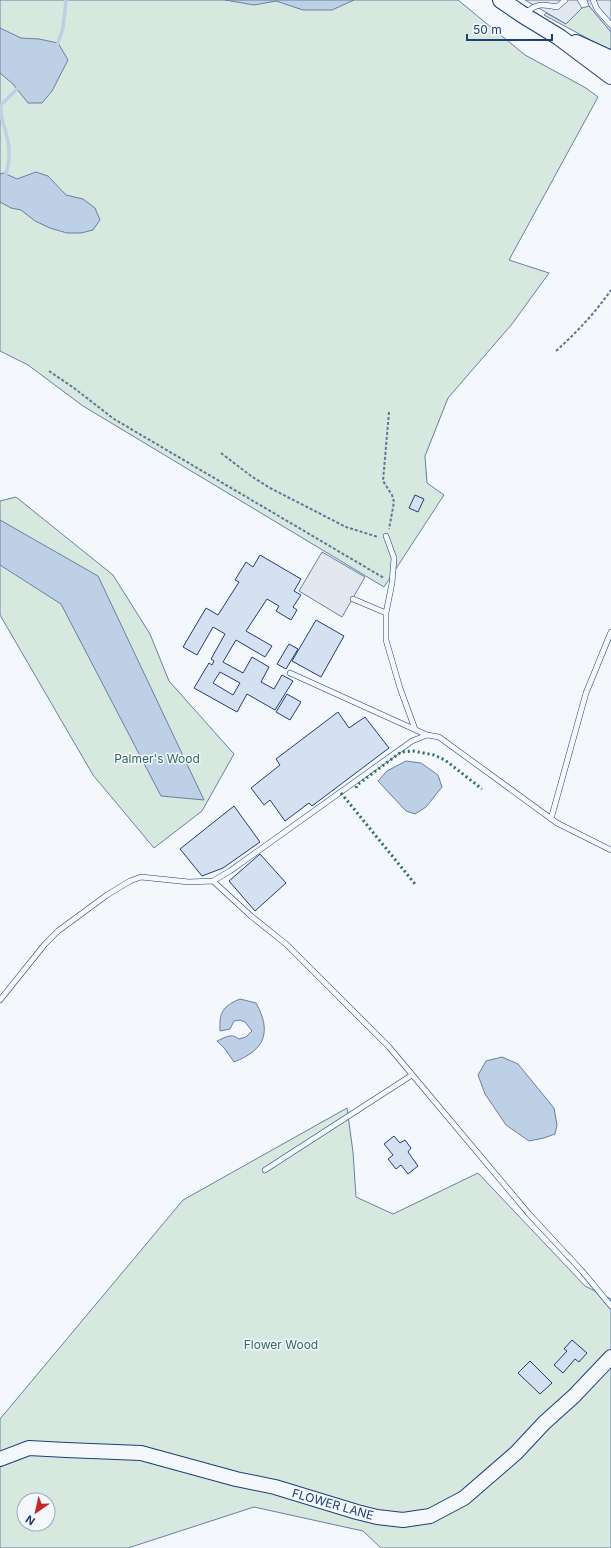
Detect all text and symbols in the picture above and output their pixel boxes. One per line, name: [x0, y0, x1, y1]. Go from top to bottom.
scale bar: [467, 16, 552, 42]
text: 50 m: [473, 22, 502, 37]
park label: Palmer's Wood: [114, 751, 200, 766]
park label: Flower Wood: [244, 1337, 318, 1352]
street label: FLOWER LANE: [290, 1485, 376, 1523]
north arrow: [16, 1492, 56, 1532]
text: N: [23, 1512, 38, 1528]

